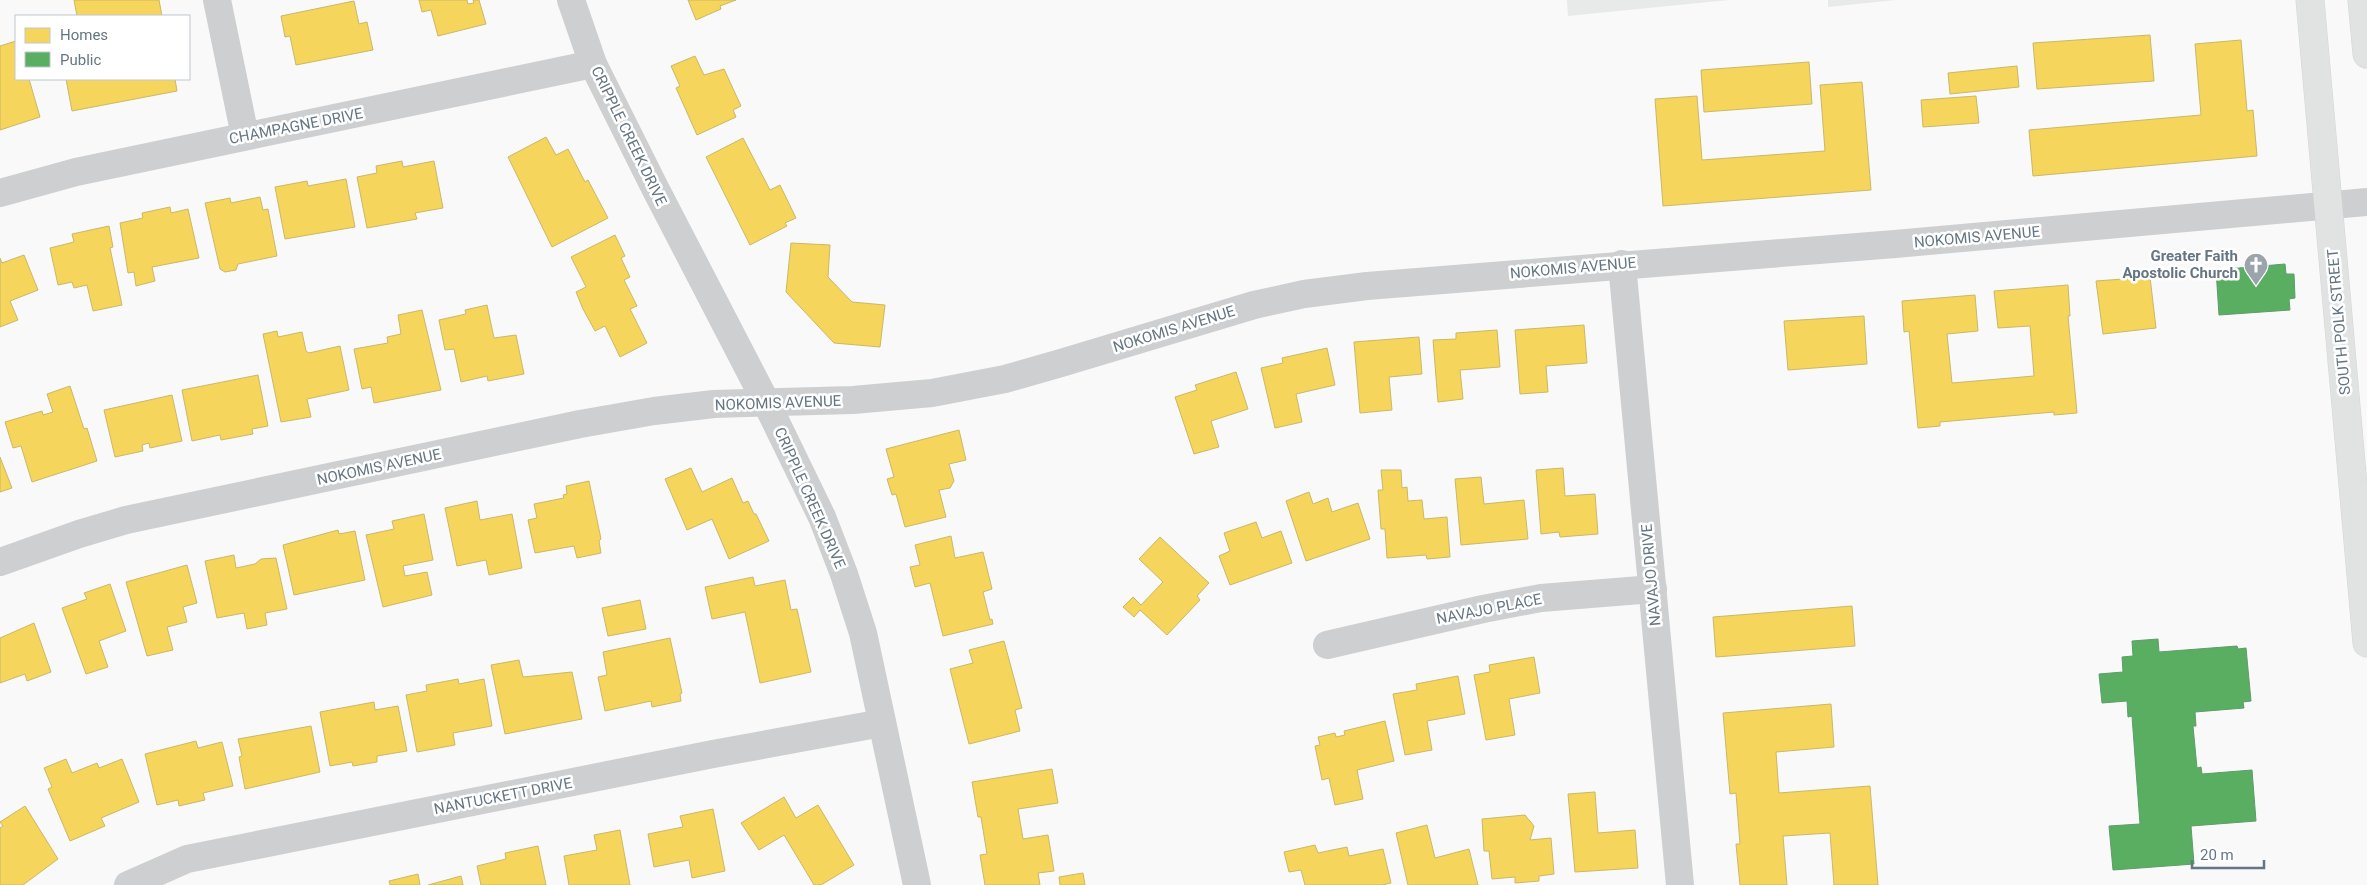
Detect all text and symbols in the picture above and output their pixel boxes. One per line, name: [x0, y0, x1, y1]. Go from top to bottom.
legend: [15, 15, 190, 80]
text: Homes: [60, 26, 108, 44]
text: Public: [60, 51, 101, 69]
street label: CRIPPLE CREEK DRIVE: [587, 63, 671, 209]
street label: CHAMPAGNE DRIVE: [228, 104, 365, 148]
street label: NOKOMIS AVENUE: [1913, 222, 2041, 251]
place label: Greater Faith Apostolic Church: [2123, 247, 2238, 282]
street label: SOUTH POLK STREET: [2324, 248, 2354, 396]
church icon: Greater Faith Apostolic Church: [2243, 252, 2269, 286]
street label: NOKOMIS AVENUE: [1509, 253, 1637, 282]
street label: NOKOMIS AVENUE: [1111, 302, 1238, 356]
street label: NOKOMIS AVENUE: [714, 392, 842, 414]
street label: CRIPPLE CREEK DRIVE: [771, 425, 849, 572]
street label: NOKOMIS AVENUE: [315, 445, 443, 489]
street label: NAVAJO DRIVE: [1638, 523, 1664, 627]
street label: NAVAJO PLACE: [1435, 590, 1544, 628]
street label: NANTUCKETT DRIVE: [432, 774, 574, 818]
scale bar: [2192, 838, 2264, 870]
text: 20 m: [2200, 846, 2234, 864]

